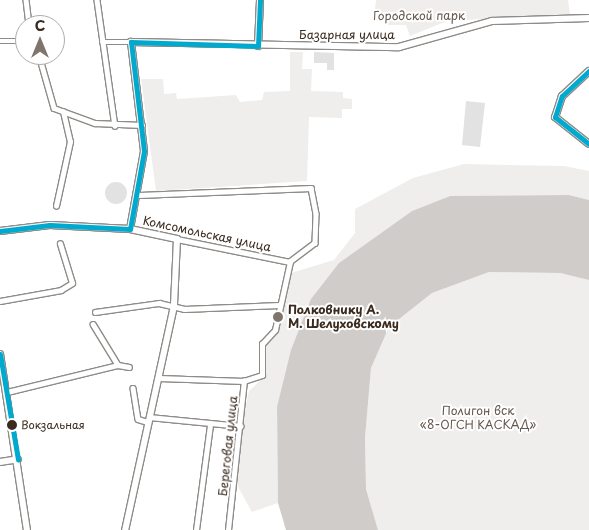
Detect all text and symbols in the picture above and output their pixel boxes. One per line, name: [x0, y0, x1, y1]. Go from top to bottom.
park label: Городской парк: [373, 9, 465, 23]
north arrow: [15, 15, 65, 65]
text: С: [35, 15, 45, 36]
street label: Базарная улица: [299, 28, 395, 42]
street label: Комсомольская улица: [141, 213, 273, 255]
place label: Полковнику А. М. Шелуховскому: [288, 303, 399, 331]
marker: Полковнику А. М. Шелуховскому: [272, 311, 284, 323]
street label: Береговая улица: [216, 395, 240, 497]
park label: Полигон вск «8-ОГСН КАСКАД»: [419, 404, 537, 432]
place label: Вокзальная: [21, 418, 85, 432]
marker: Вокзальная: [7, 420, 17, 430]

